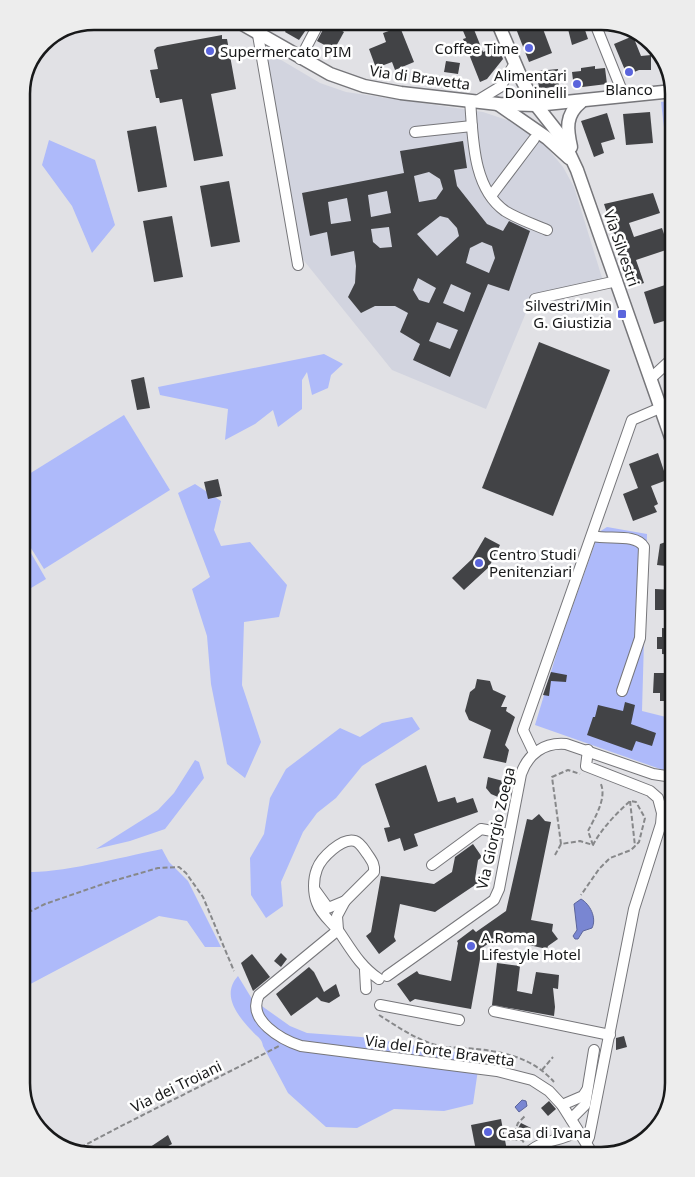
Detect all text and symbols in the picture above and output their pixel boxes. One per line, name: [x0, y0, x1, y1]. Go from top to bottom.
place label: Coffee Time: [435, 38, 519, 58]
place label: Supermercato PIM: [220, 41, 352, 61]
marker: Coffee Time: [523, 42, 535, 54]
marker: Supermercato PIM: [204, 45, 216, 57]
street label: Via di Bravetta: [368, 60, 472, 94]
place label: Alimentari Doninelli: [494, 65, 567, 102]
marker: Blanco: [623, 66, 635, 78]
marker: Alimentari Doninelli: [571, 78, 583, 90]
place label: Blanco: [605, 79, 653, 99]
street label: Via Silvestri: [600, 207, 644, 289]
place label: Silvestri/Min G. Giustizia: [525, 295, 612, 332]
marker: Silvestri/Min G. Giustizia: [616, 308, 628, 320]
place label: Centro Studi Penitenziari: [489, 544, 577, 581]
marker: Centro Studi Penitenziari: [473, 557, 485, 569]
street label: Via Giorgio Zoega: [471, 765, 519, 891]
place label: A.Roma Lifestyle Hotel: [481, 927, 581, 964]
marker: A.Roma Lifestyle Hotel: [465, 940, 477, 952]
street label: Via del Forte Bravetta: [364, 1030, 516, 1070]
street label: Via dei Troiani: [127, 1055, 225, 1117]
place label: Casa di Ivana: [498, 1122, 591, 1142]
marker: Casa di Ivana: [482, 1126, 494, 1138]

